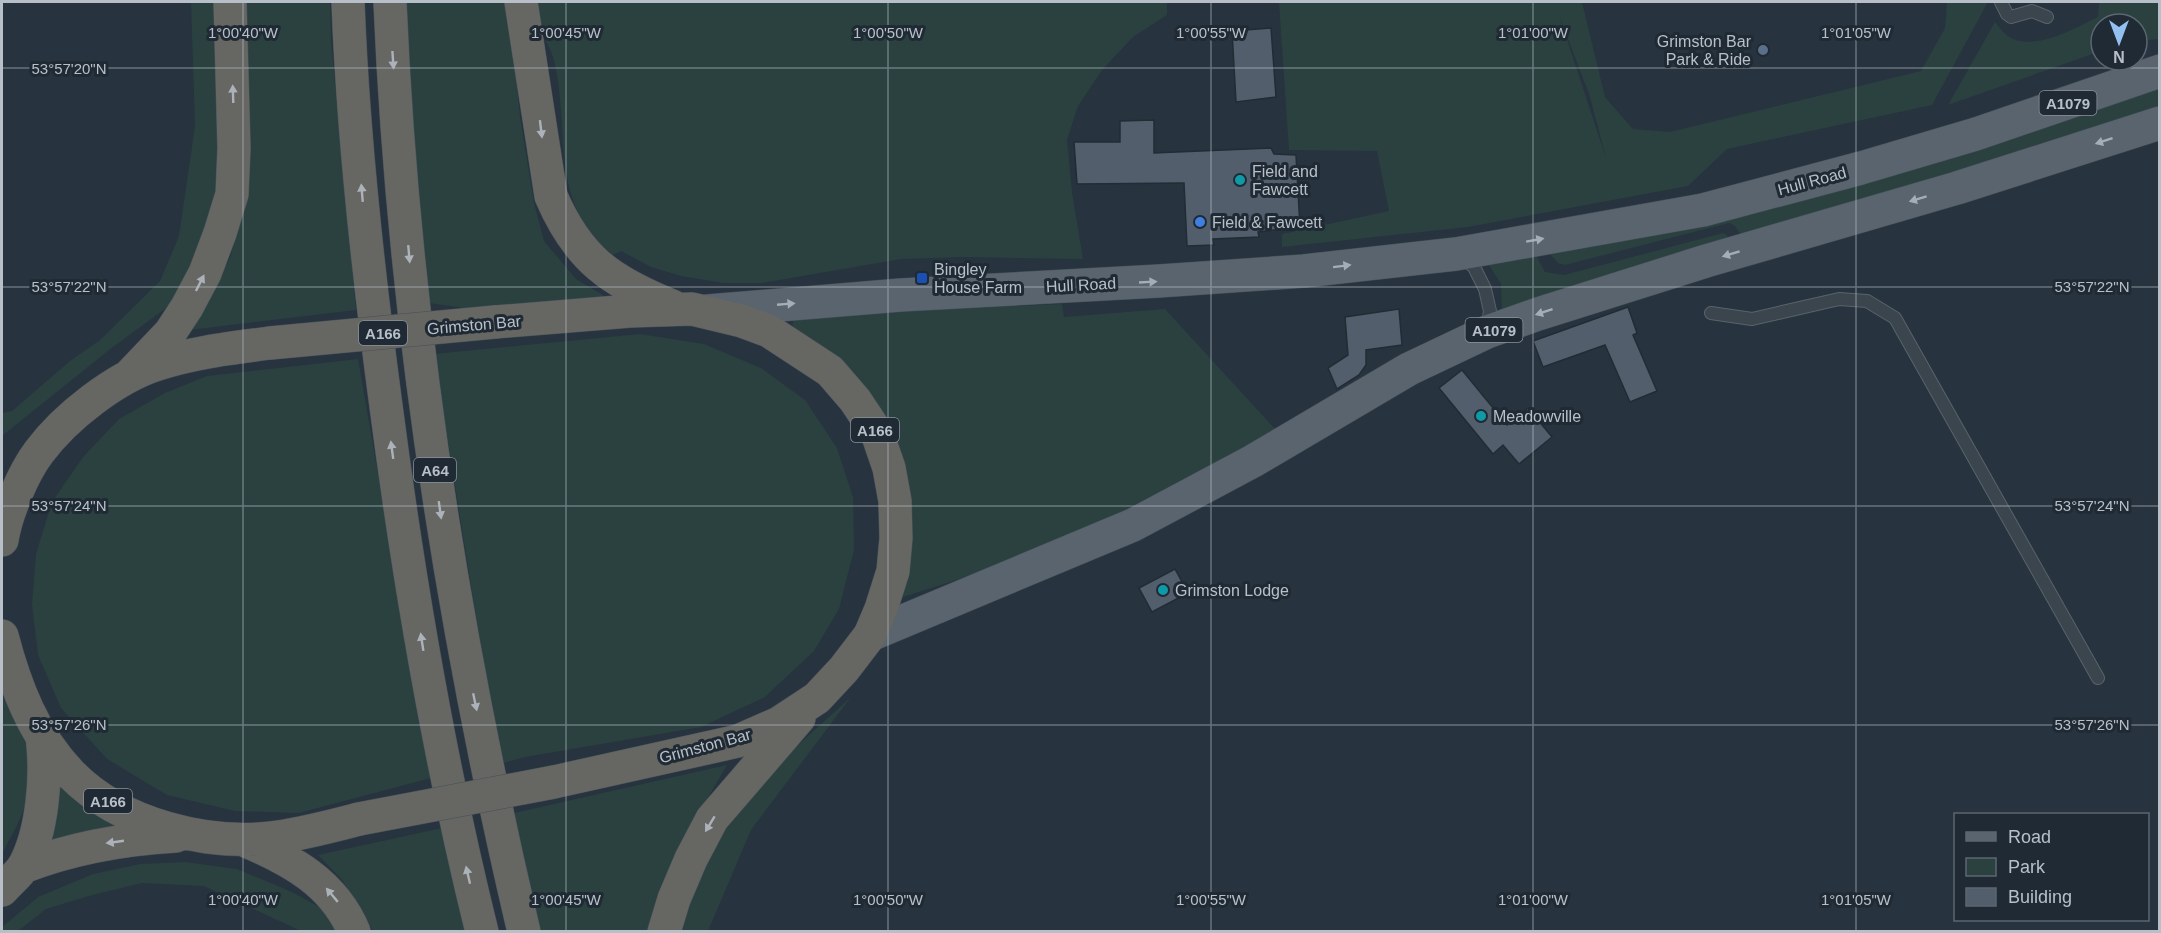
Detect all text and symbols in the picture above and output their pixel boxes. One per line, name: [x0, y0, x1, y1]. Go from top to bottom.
north arrow: [2089, 12, 2149, 72]
text: 1°00'40"W: [208, 24, 279, 41]
text: 1°00'45"W: [531, 24, 602, 41]
text: 1°00'50"W: [853, 24, 924, 41]
text: 1°00'55"W: [1176, 24, 1247, 41]
text: 1°01'00"W: [1498, 24, 1569, 41]
text: 1°01'05"W: [1821, 24, 1892, 41]
place label: Grimston Bar Park & Ride: [1657, 33, 1752, 68]
marker: Grimston Bar Park & Ride: [1756, 43, 1770, 57]
text: N: [2113, 48, 2125, 65]
one-way arrow: [388, 50, 398, 69]
text: 53°57'20"N: [31, 60, 107, 77]
one-way arrow: [228, 85, 238, 104]
road number: A1079: [2040, 91, 2096, 115]
one-way arrow: [536, 119, 545, 138]
one-way arrow: [2095, 137, 2113, 146]
place label: Field and Fawcett: [1252, 163, 1318, 198]
street label: Hull Road: [1776, 164, 1848, 198]
marker: Field and Fawcett: [1233, 173, 1247, 187]
one-way arrow: [357, 184, 366, 203]
one-way arrow: [1909, 195, 1927, 204]
place label: Field & Fawcett: [1212, 214, 1323, 231]
marker: Field & Fawcett: [1193, 215, 1207, 229]
one-way arrow: [1526, 235, 1545, 244]
one-way arrow: [404, 245, 414, 264]
one-way arrow: [1721, 250, 1739, 259]
place label: Bingley House Farm: [934, 261, 1022, 296]
one-way arrow: [1333, 261, 1352, 271]
marker: Bingley House Farm: [915, 271, 929, 285]
one-way arrow: [195, 274, 205, 291]
street label: Hull Road: [1045, 275, 1117, 295]
one-way arrow: [1138, 277, 1157, 286]
text: 53°57'22"N: [31, 278, 107, 295]
text: 53°57'22"N: [2054, 278, 2130, 295]
one-way arrow: [776, 300, 795, 309]
one-way arrow: [1535, 308, 1553, 317]
street label: Grimston Bar: [426, 312, 522, 338]
road number: A1079: [1466, 318, 1522, 342]
road number: A166: [359, 321, 407, 345]
place label: Meadowville: [1493, 408, 1581, 425]
marker: Meadowville: [1474, 409, 1488, 423]
road number: A166: [851, 418, 899, 442]
one-way arrow: [387, 440, 396, 459]
road number: A64: [414, 458, 456, 482]
text: 53°57'24"N: [31, 497, 107, 514]
text: 53°57'24"N: [2054, 497, 2130, 514]
one-way arrow: [436, 501, 445, 520]
place label: Grimston Lodge: [1175, 582, 1289, 599]
marker: Grimston Lodge: [1156, 583, 1170, 597]
one-way arrow: [417, 633, 426, 652]
one-way arrow: [470, 693, 480, 712]
text: 53°57'26"N: [31, 716, 107, 733]
text: 53°57'26"N: [2054, 716, 2130, 733]
street label: Grimston Bar: [657, 725, 753, 766]
road number: A166: [84, 789, 132, 813]
legend: [1954, 813, 2149, 921]
one-way arrow: [705, 816, 715, 833]
text: Road: [2008, 827, 2051, 847]
one-way arrow: [105, 837, 124, 847]
text: Park: [2008, 857, 2046, 877]
one-way arrow: [463, 865, 472, 884]
text: Building: [2008, 887, 2072, 907]
one-way arrow: [326, 888, 339, 903]
text: 1°00'40"W: [208, 891, 279, 908]
text: 1°00'45"W: [531, 891, 602, 908]
text: 1°00'50"W: [853, 891, 924, 908]
text: 1°00'55"W: [1176, 891, 1247, 908]
text: 1°01'00"W: [1498, 891, 1569, 908]
text: 1°01'05"W: [1821, 891, 1892, 908]

